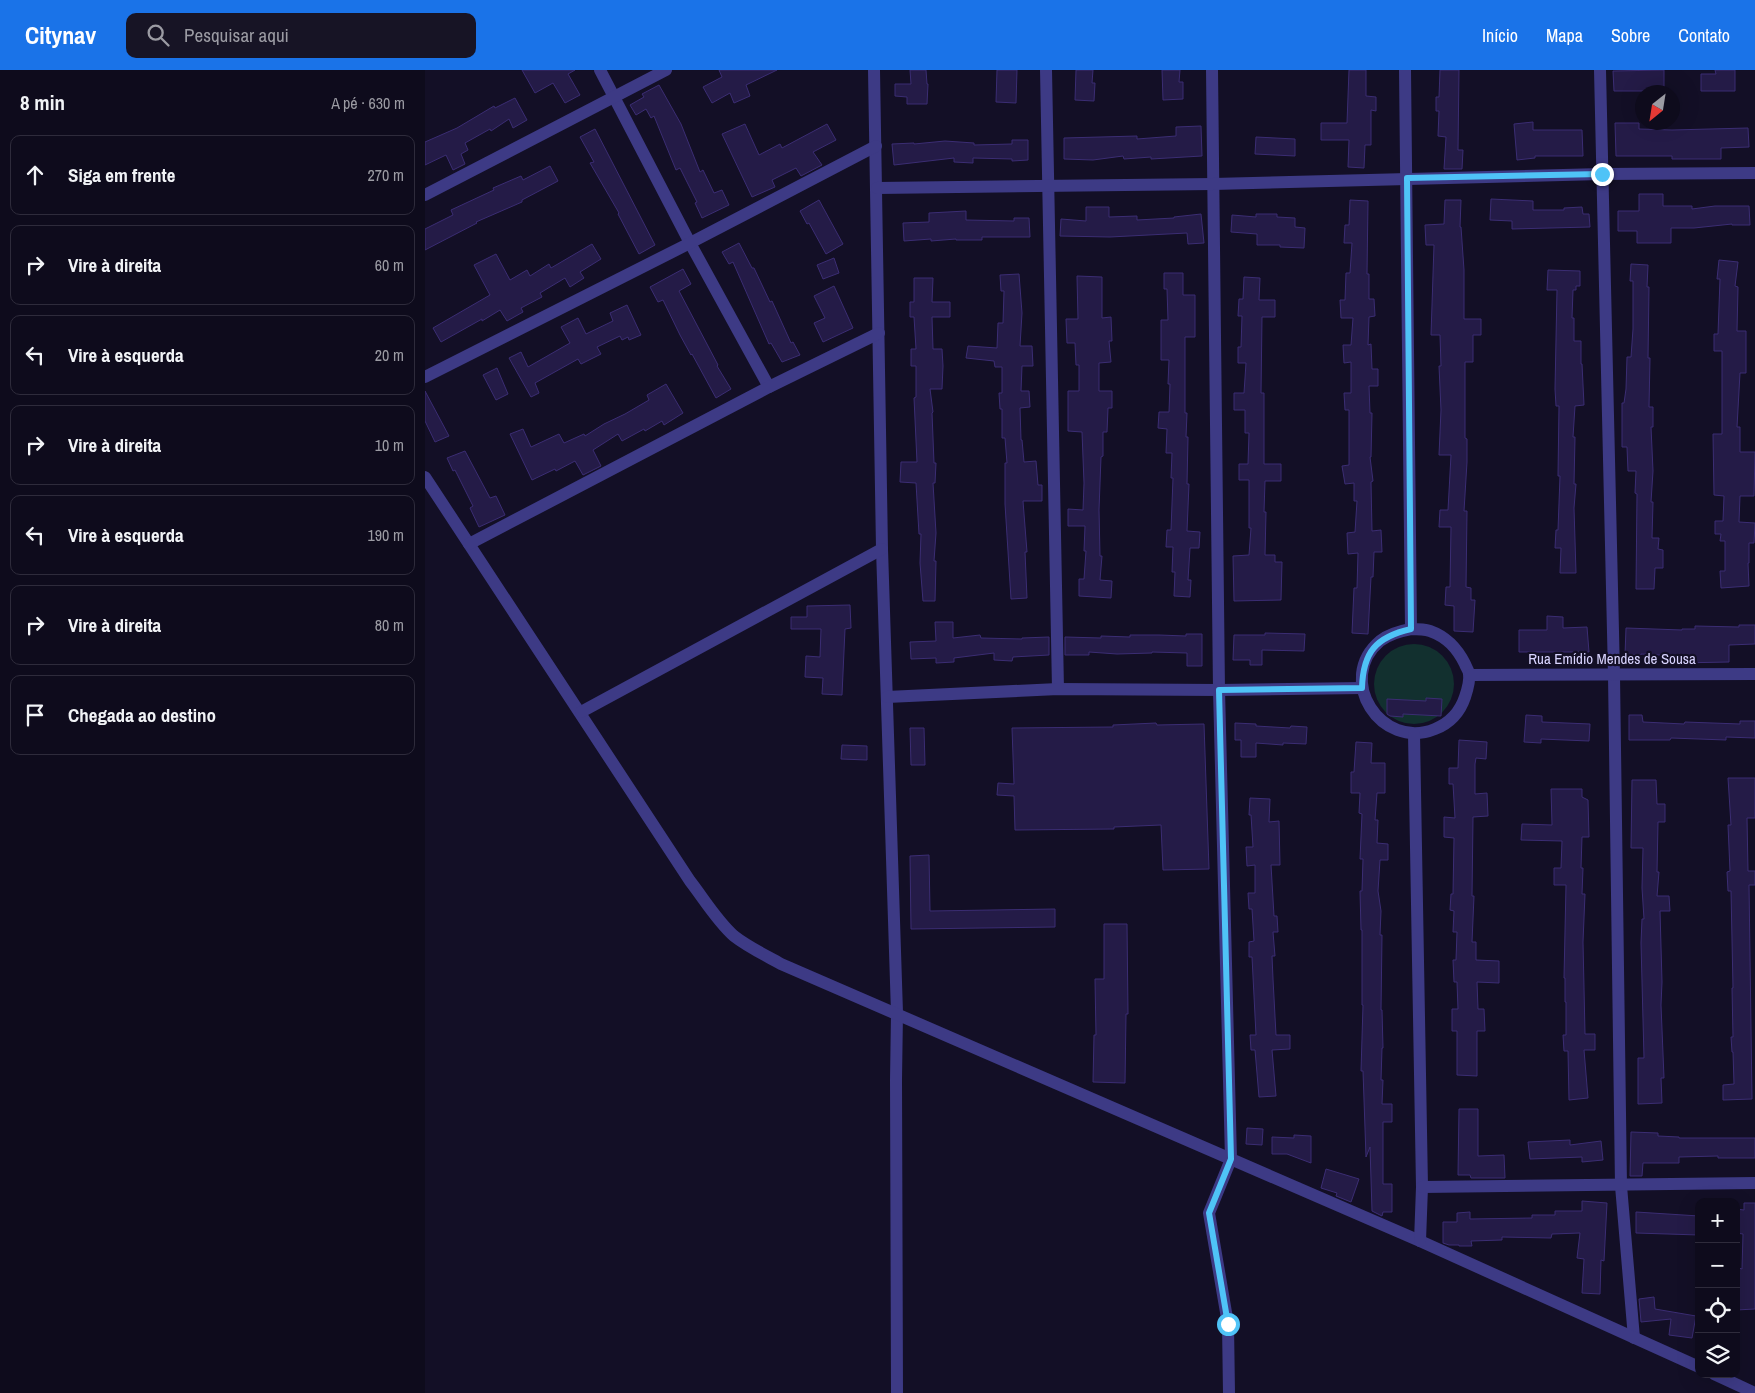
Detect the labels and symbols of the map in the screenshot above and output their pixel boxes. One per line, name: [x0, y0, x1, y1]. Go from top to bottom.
north arrow: [1635, 85, 1680, 130]
route end: [1591, 163, 1614, 186]
street label: Rua Emídio Mendes de Sousa: [1528, 648, 1696, 669]
route start: [1217, 1313, 1240, 1336]

